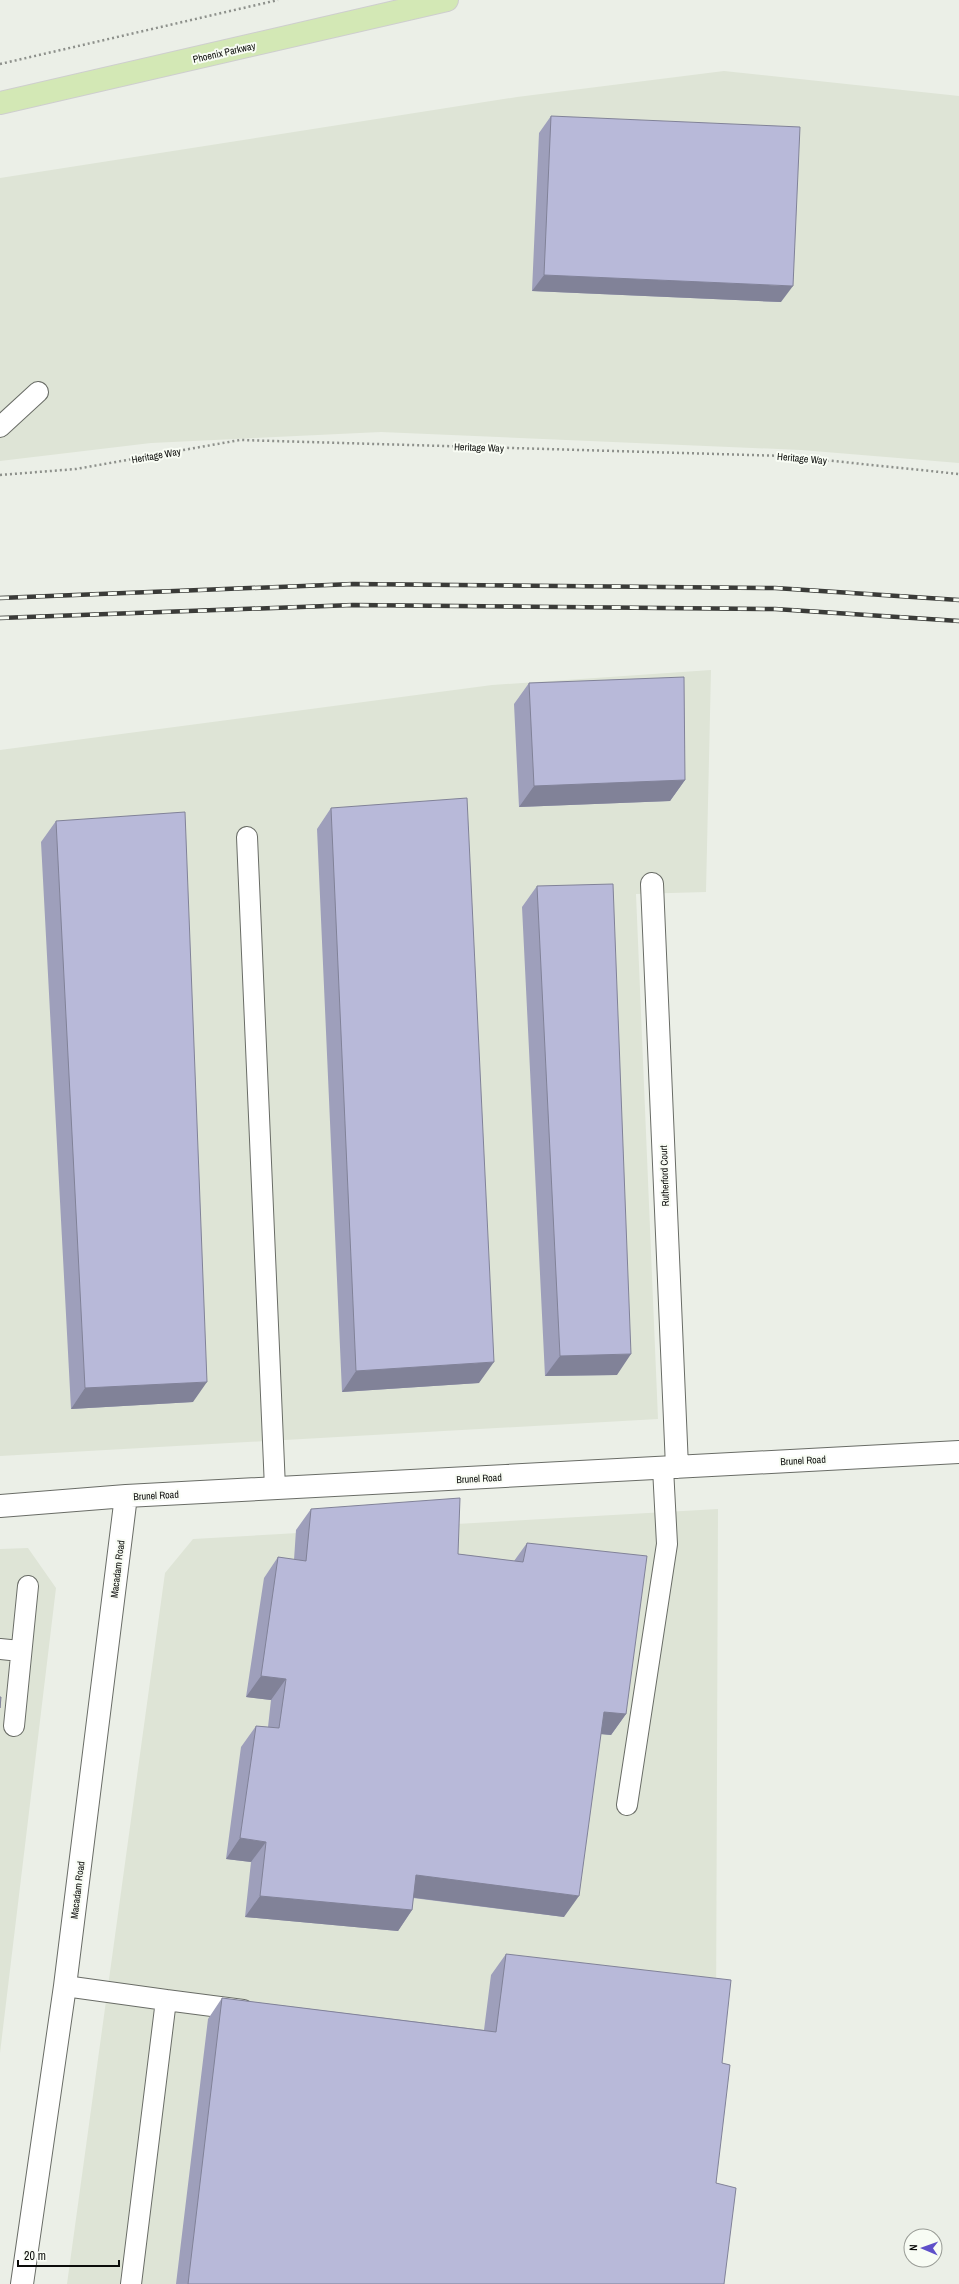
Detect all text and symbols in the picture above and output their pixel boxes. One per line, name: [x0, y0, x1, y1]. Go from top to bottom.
street label: Phoenix Parkway: [192, 39, 258, 66]
street label: Heritage Way: [454, 440, 505, 455]
street label: Heritage Way: [130, 445, 183, 466]
street label: Heritage Way: [777, 450, 828, 467]
street label: Rutherford Court: [657, 1145, 672, 1207]
street label: Brunel Road: [780, 1453, 826, 1468]
street label: Brunel Road: [456, 1471, 502, 1486]
street label: Brunel Road: [133, 1488, 179, 1503]
street label: Macadam Road: [108, 1540, 127, 1599]
street label: Macadam Road: [68, 1861, 87, 1920]
north arrow: [903, 2228, 943, 2268]
scale bar: [18, 2242, 119, 2268]
text: N: [906, 2244, 920, 2251]
text: 20 m: [24, 2248, 46, 2264]

